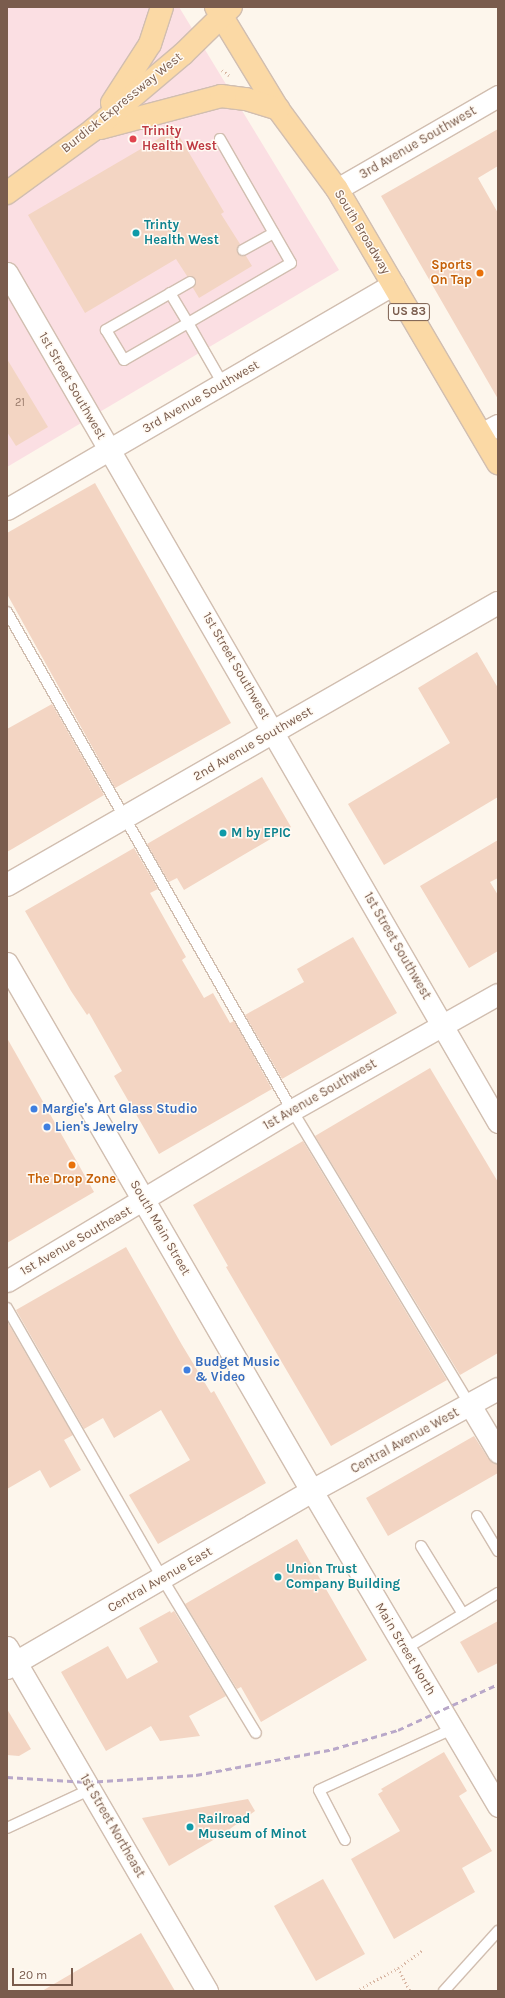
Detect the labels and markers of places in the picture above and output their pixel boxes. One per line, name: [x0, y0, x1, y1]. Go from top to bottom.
place label: Trinity Health West: [142, 124, 217, 155]
marker: Trinity Health West: [127, 133, 139, 145]
place label: Trinty Health West: [144, 218, 219, 249]
marker: Trinty Health West: [131, 228, 141, 238]
place label: Sports On Tap: [431, 258, 472, 289]
marker: Sports On Tap: [475, 268, 485, 278]
place label: M by EPIC: [231, 825, 291, 841]
marker: M by EPIC: [218, 828, 228, 838]
place label: Margie's Art Glass Studio: [42, 1101, 197, 1117]
marker: Margie's Art Glass Studio: [29, 1104, 39, 1114]
place label: Lien's Jewelry: [55, 1119, 138, 1135]
marker: Lien's Jewelry: [42, 1122, 52, 1132]
marker: The Drop Zone: [67, 1160, 77, 1170]
place label: The Drop Zone: [28, 1171, 116, 1187]
place label: Budget Music & Video: [195, 1355, 280, 1386]
marker: Budget Music & Video: [182, 1365, 192, 1375]
place label: Union Trust Company Building: [286, 1562, 400, 1593]
marker: Union Trust Company Building: [273, 1572, 283, 1582]
place label: Railroad Museum of Minot: [198, 1812, 307, 1843]
marker: Railroad Museum of Minot: [185, 1822, 195, 1832]

